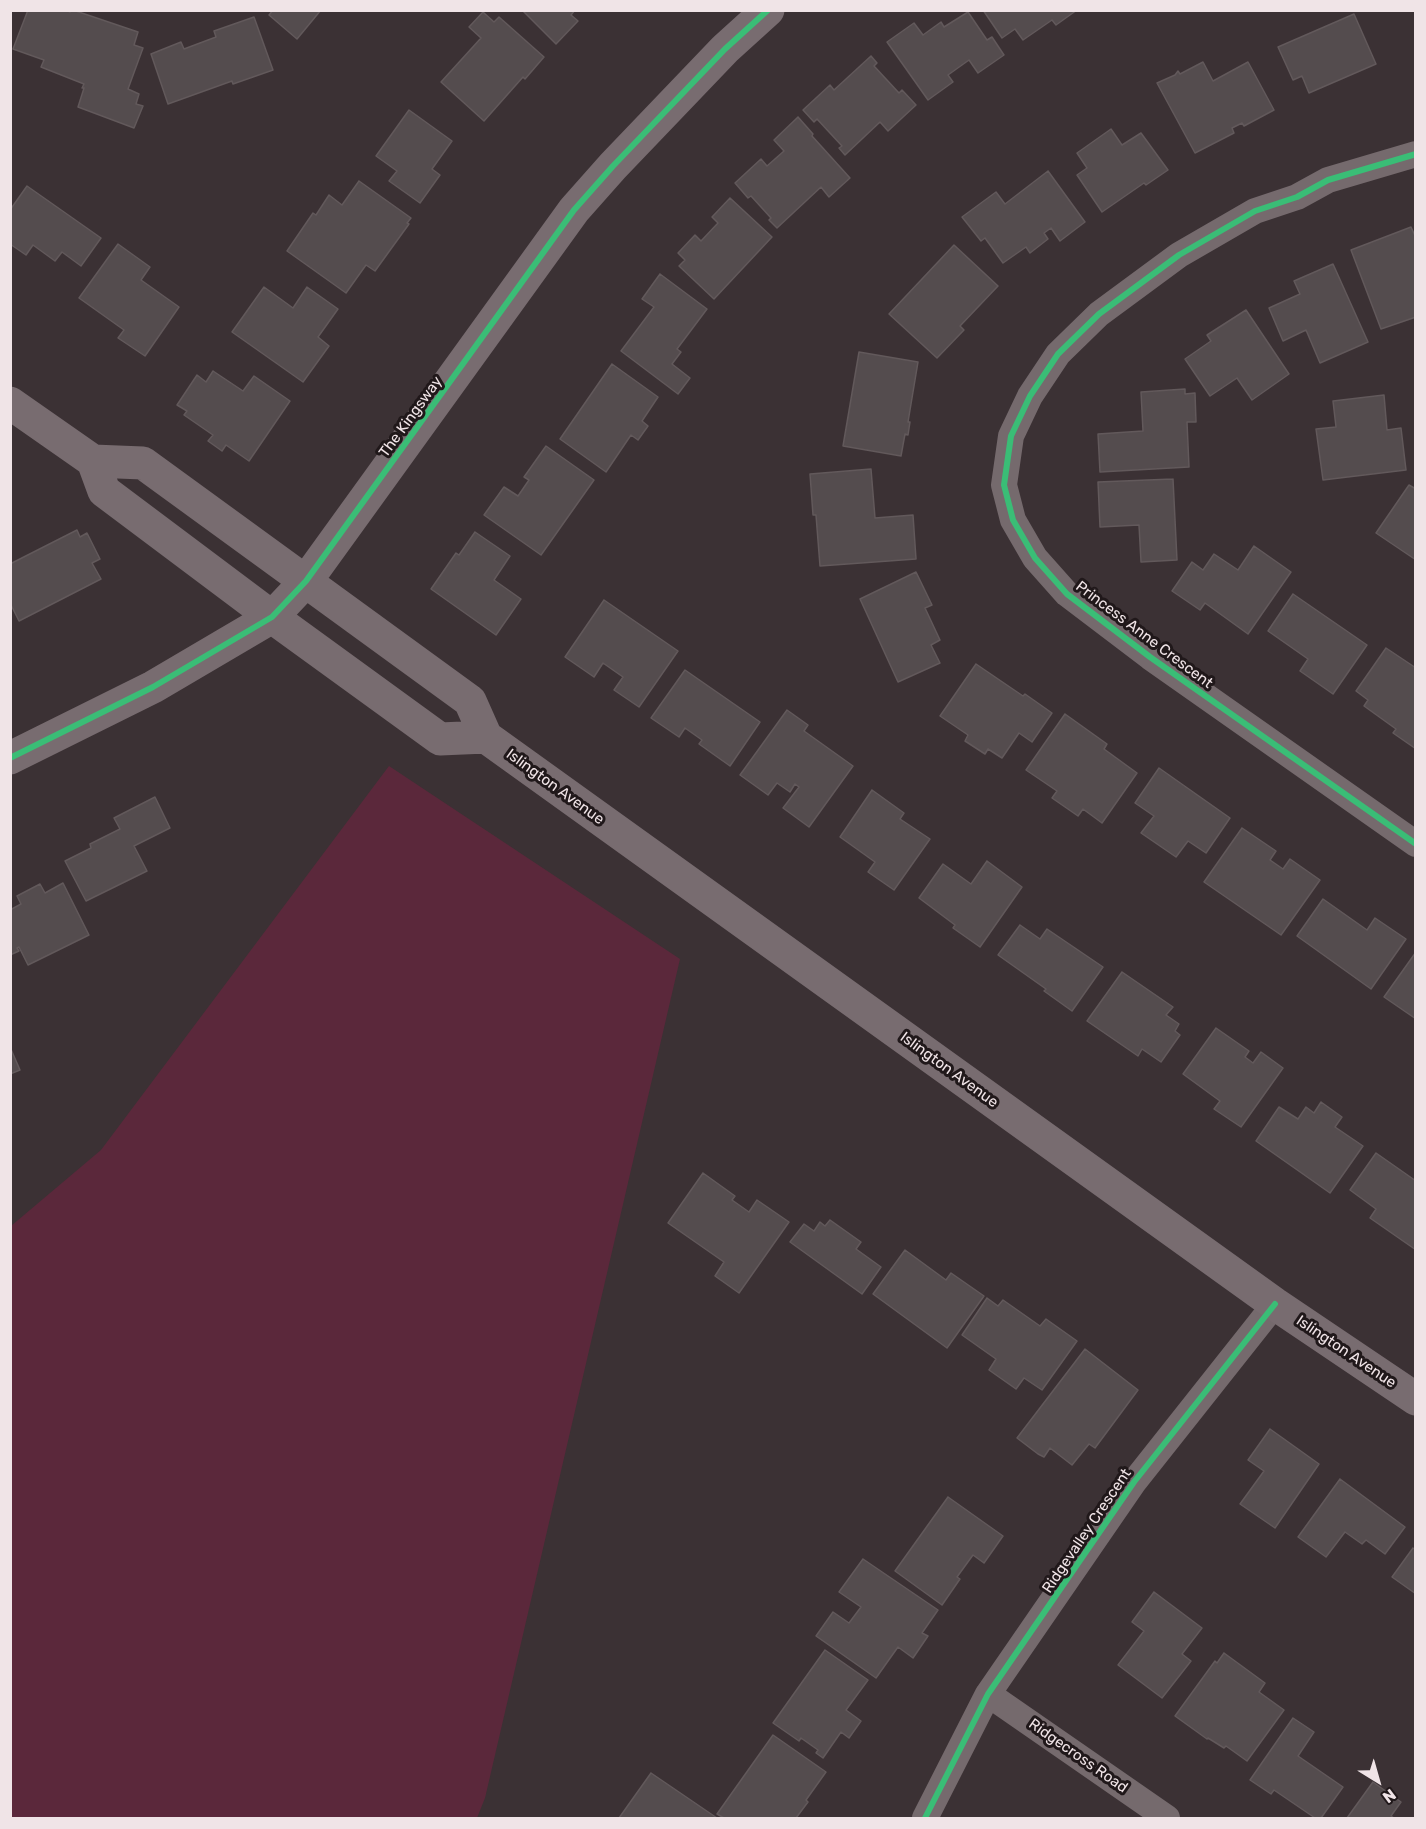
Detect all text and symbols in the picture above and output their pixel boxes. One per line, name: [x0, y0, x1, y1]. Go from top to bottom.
street label: The Kingsway: [376, 373, 446, 461]
street label: Princess Anne Crescent: [1072, 578, 1216, 692]
street label: Islington Avenue: [502, 745, 608, 829]
street label: Islington Avenue: [896, 1028, 1002, 1112]
street label: Islington Avenue: [1293, 1312, 1399, 1392]
street label: Ridgevalley Crescent: [1039, 1465, 1135, 1597]
street label: Ridgecross Road: [1025, 1715, 1131, 1797]
north arrow: [1348, 1751, 1408, 1811]
text: N: [1379, 1785, 1399, 1807]

